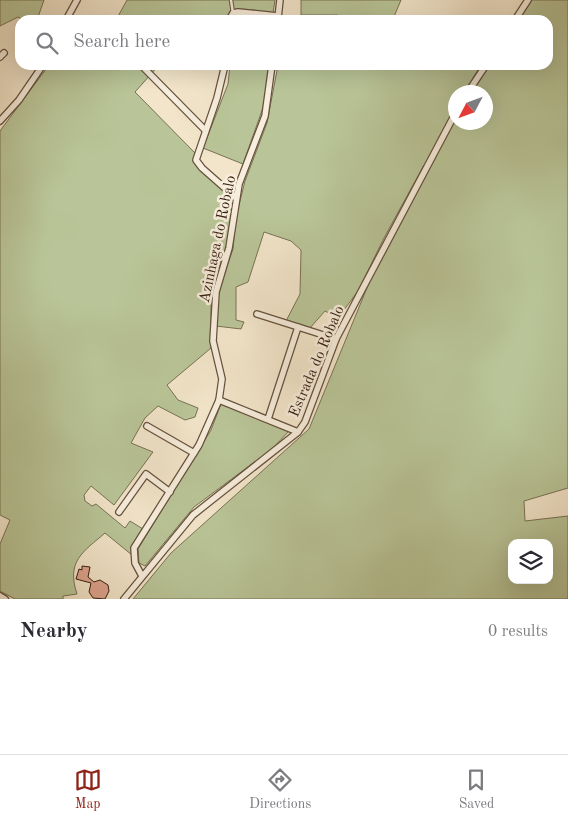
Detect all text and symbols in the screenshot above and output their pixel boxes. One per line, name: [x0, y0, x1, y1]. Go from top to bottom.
search box: [15, 15, 553, 70]
icon: search: [33, 29, 61, 57]
text: Search here: [73, 33, 170, 52]
north arrow: [448, 85, 493, 130]
street label: Azinhaga do Robalo: [198, 174, 239, 304]
street label: Estrada do Robalo: [287, 304, 348, 419]
map controls: [508, 539, 553, 584]
button: layers: [508, 539, 553, 584]
text: Nearby: [20, 621, 88, 642]
text: 0 results: [488, 624, 548, 640]
tab: Map: [74, 766, 102, 813]
tab: Directions: [249, 766, 311, 813]
tab: Saved: [459, 766, 494, 813]

